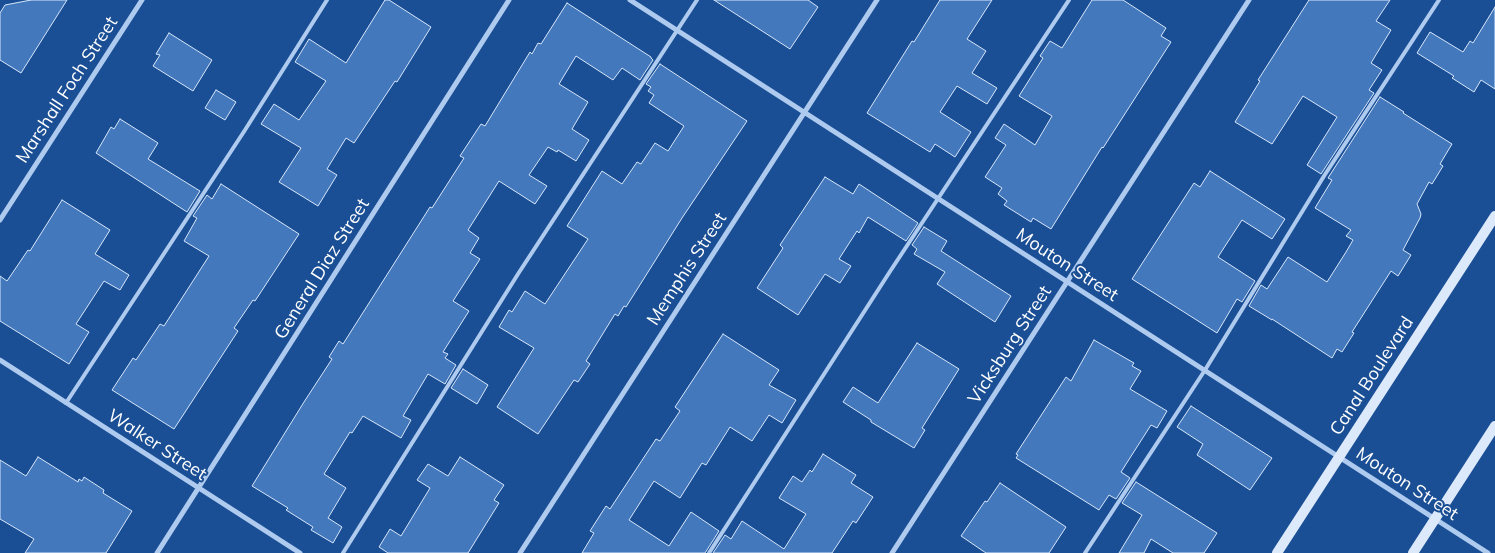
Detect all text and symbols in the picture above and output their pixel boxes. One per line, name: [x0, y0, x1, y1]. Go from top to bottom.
street label: Marshall Foch Street: [12, 13, 122, 167]
street label: General Diaz Street: [270, 195, 374, 343]
street label: Memphis Street: [643, 209, 731, 329]
street label: Mouton Street: [1012, 224, 1122, 306]
street label: Vicksburg Street: [964, 282, 1056, 408]
street label: Canal Boulevard: [1326, 312, 1418, 440]
street label: Walker Street: [103, 405, 211, 485]
street label: Mouton Street: [1352, 443, 1462, 525]

